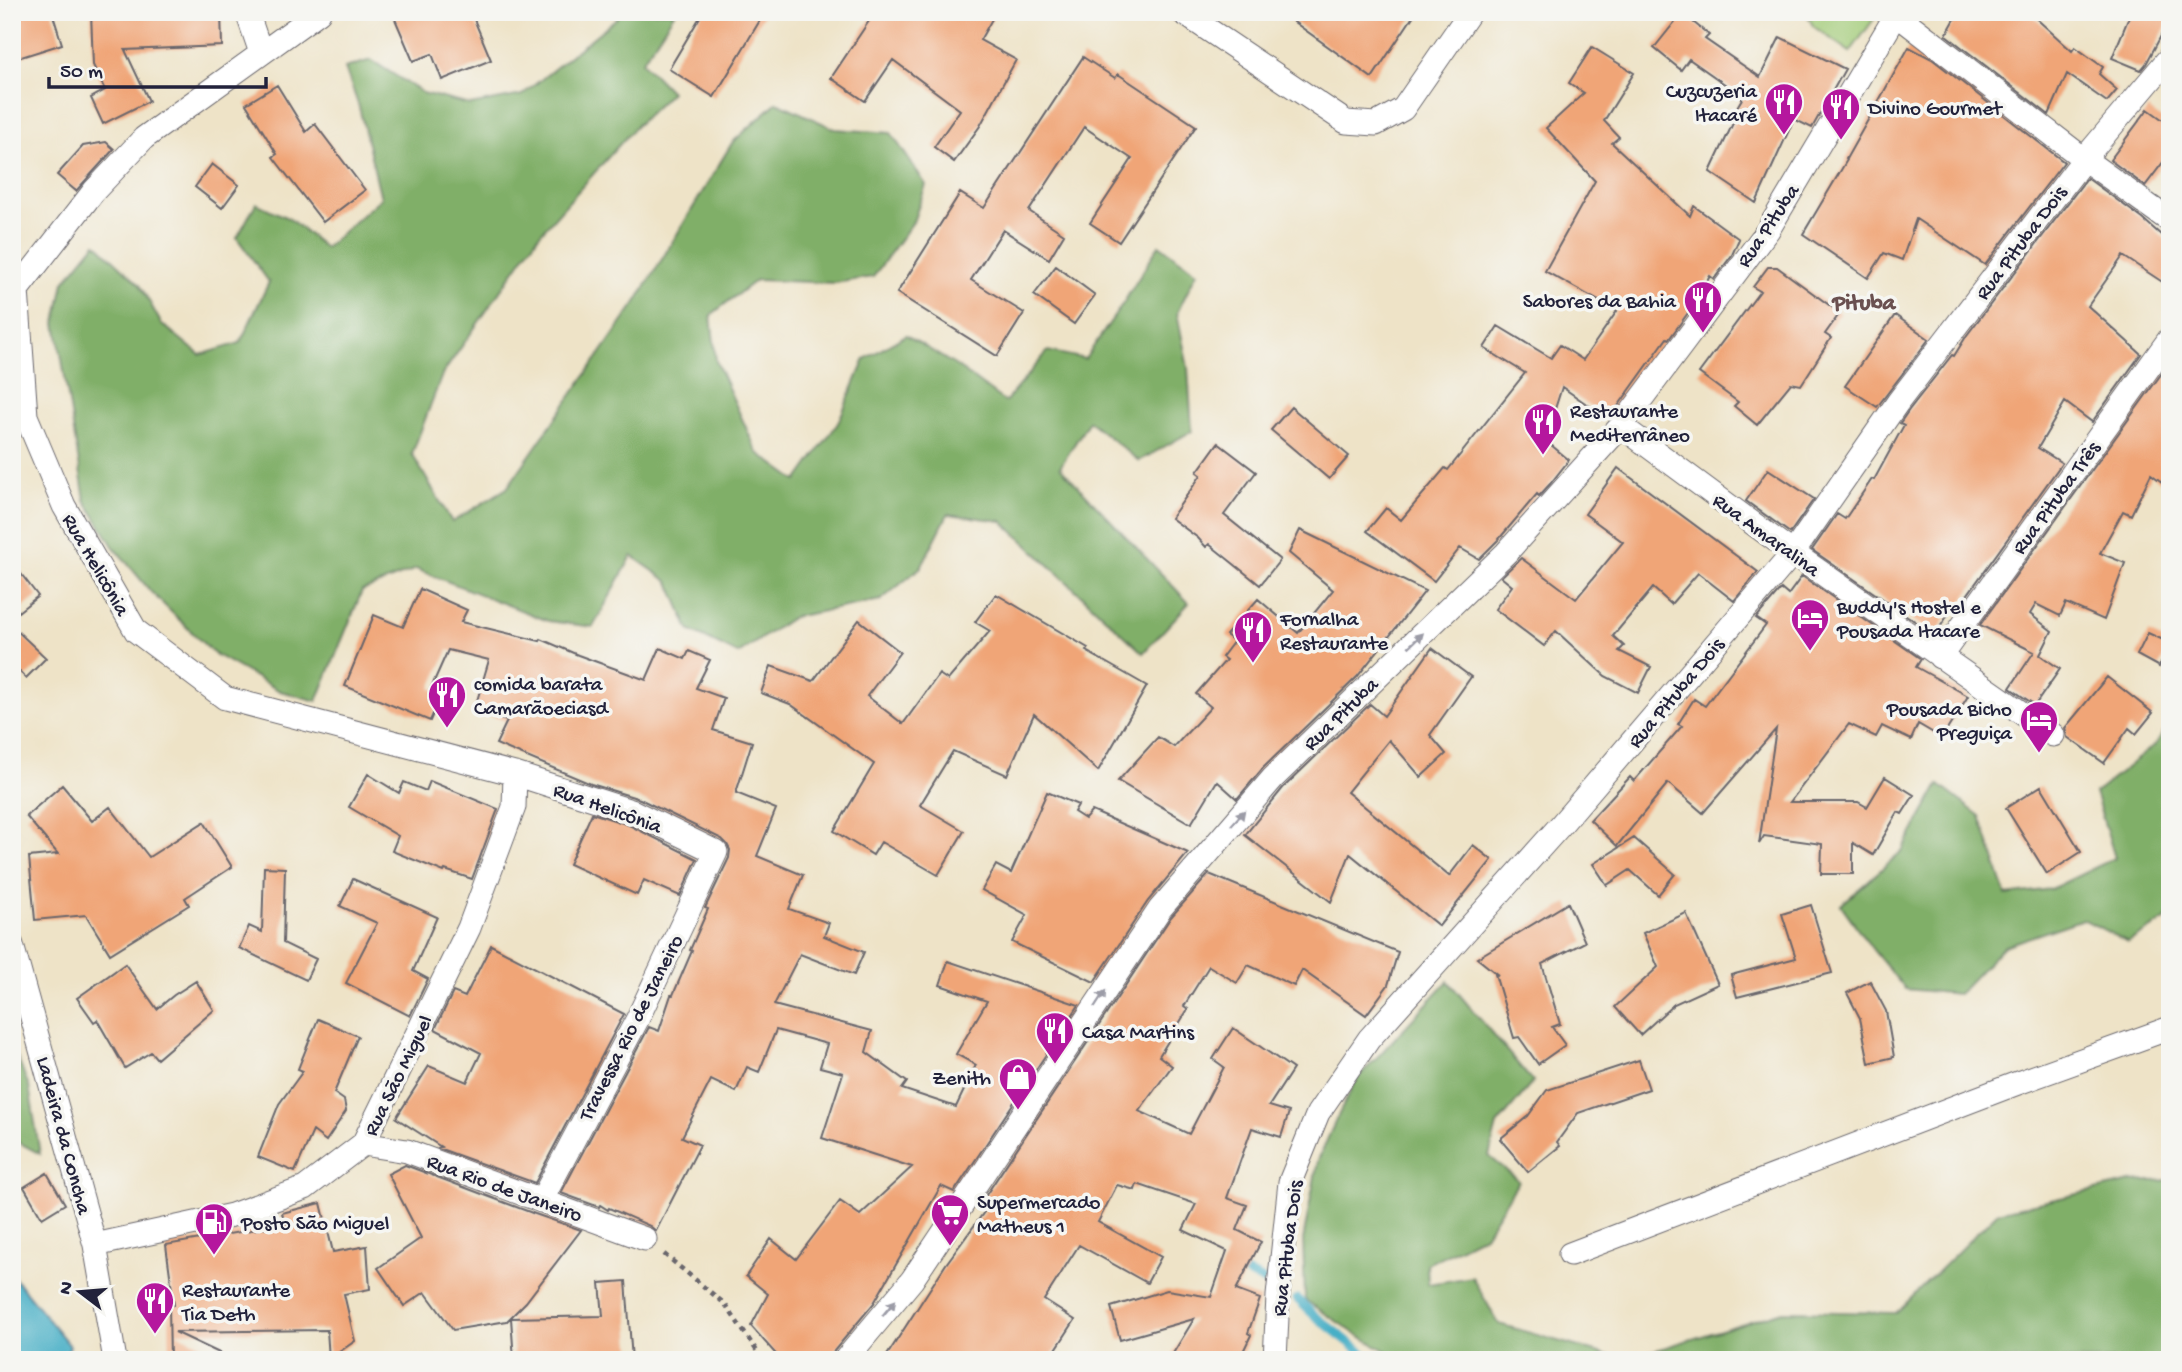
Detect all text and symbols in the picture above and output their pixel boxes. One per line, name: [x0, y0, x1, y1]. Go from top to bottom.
scale bar: [49, 46, 266, 90]
text: 50 m: [60, 61, 103, 86]
place label: Cuzcuzeria Itacaré: [1666, 81, 1758, 130]
restaurant icon: Cuzcuzeria Itacaré: [1763, 81, 1805, 136]
restaurant icon: Divino Gourmet: [1820, 86, 1862, 141]
place label: Divino Gourmet: [1866, 98, 2004, 123]
street label: Rua Pituba: [1733, 180, 1808, 273]
street label: Rua Pituba Dois: [1972, 181, 2075, 306]
restaurant icon: Sabores da Bahia: [1682, 279, 1724, 334]
place label: Sabores da Bahia: [1523, 291, 1677, 316]
district label: Pituba: [1831, 291, 1897, 318]
restaurant icon: Restaurante Mediterrâneo: [1522, 401, 1564, 456]
place label: Restaurante Mediterrâneo: [1570, 401, 1690, 450]
street label: Rua Pituba Três: [2008, 437, 2108, 561]
street label: Rua Amaralina: [1706, 490, 1824, 585]
street label: Rua Helicônia: [55, 510, 134, 622]
hotel icon: Buddy's Hostel e Pousada Itacare: [1789, 597, 1831, 652]
place label: Buddy's Hostel e Pousada Itacare: [1836, 597, 1982, 646]
restaurant icon: Fornalha Restaurante: [1232, 609, 1274, 664]
place label: Fornalha Restaurante: [1279, 609, 1389, 658]
one-way arrow: [1407, 633, 1424, 649]
street label: Rua Pituba Dois: [1624, 633, 1732, 755]
street label: Rua Pituba: [1300, 673, 1386, 757]
restaurant icon: comida barata Camarãoeciasd: [426, 674, 468, 729]
place label: comida barata Camarãoeciasd: [474, 674, 610, 723]
place label: Pousada Bicho Preguiça: [1886, 699, 2013, 748]
hotel icon: Pousada Bicho Preguiça: [2018, 699, 2060, 754]
street label: Rua Helicônia: [549, 779, 666, 842]
one-way arrow: [1230, 809, 1246, 827]
street label: Travessa Rio de Janeiro: [575, 931, 691, 1127]
one-way arrow: [1094, 989, 1107, 1009]
restaurant icon: Casa Martins: [1034, 1010, 1076, 1065]
street label: Rua São Miguel: [360, 1012, 440, 1141]
place label: Casa Martins: [1082, 1022, 1195, 1047]
street label: Ladeira da Concha: [29, 1054, 95, 1219]
shop icon: Zenith: [997, 1056, 1039, 1111]
place label: Zenith: [932, 1068, 991, 1093]
street label: Rua Rio de Janeiro: [423, 1151, 585, 1230]
street label: Rua Pituba Dois: [1269, 1178, 1310, 1318]
supermarket icon: Supermercado Matheus 1: [929, 1192, 971, 1247]
place label: Supermercado Matheus 1: [977, 1192, 1100, 1241]
fuel station icon: Posto São Miguel: [193, 1201, 235, 1256]
place label: Posto São Miguel: [240, 1213, 389, 1238]
north arrow: [46, 1256, 116, 1326]
text: N: [54, 1279, 80, 1297]
restaurant icon: Restaurante Tia Deth: [134, 1280, 176, 1335]
place label: Restaurante Tia Deth: [181, 1280, 291, 1329]
one-way arrow: [881, 1299, 897, 1317]

